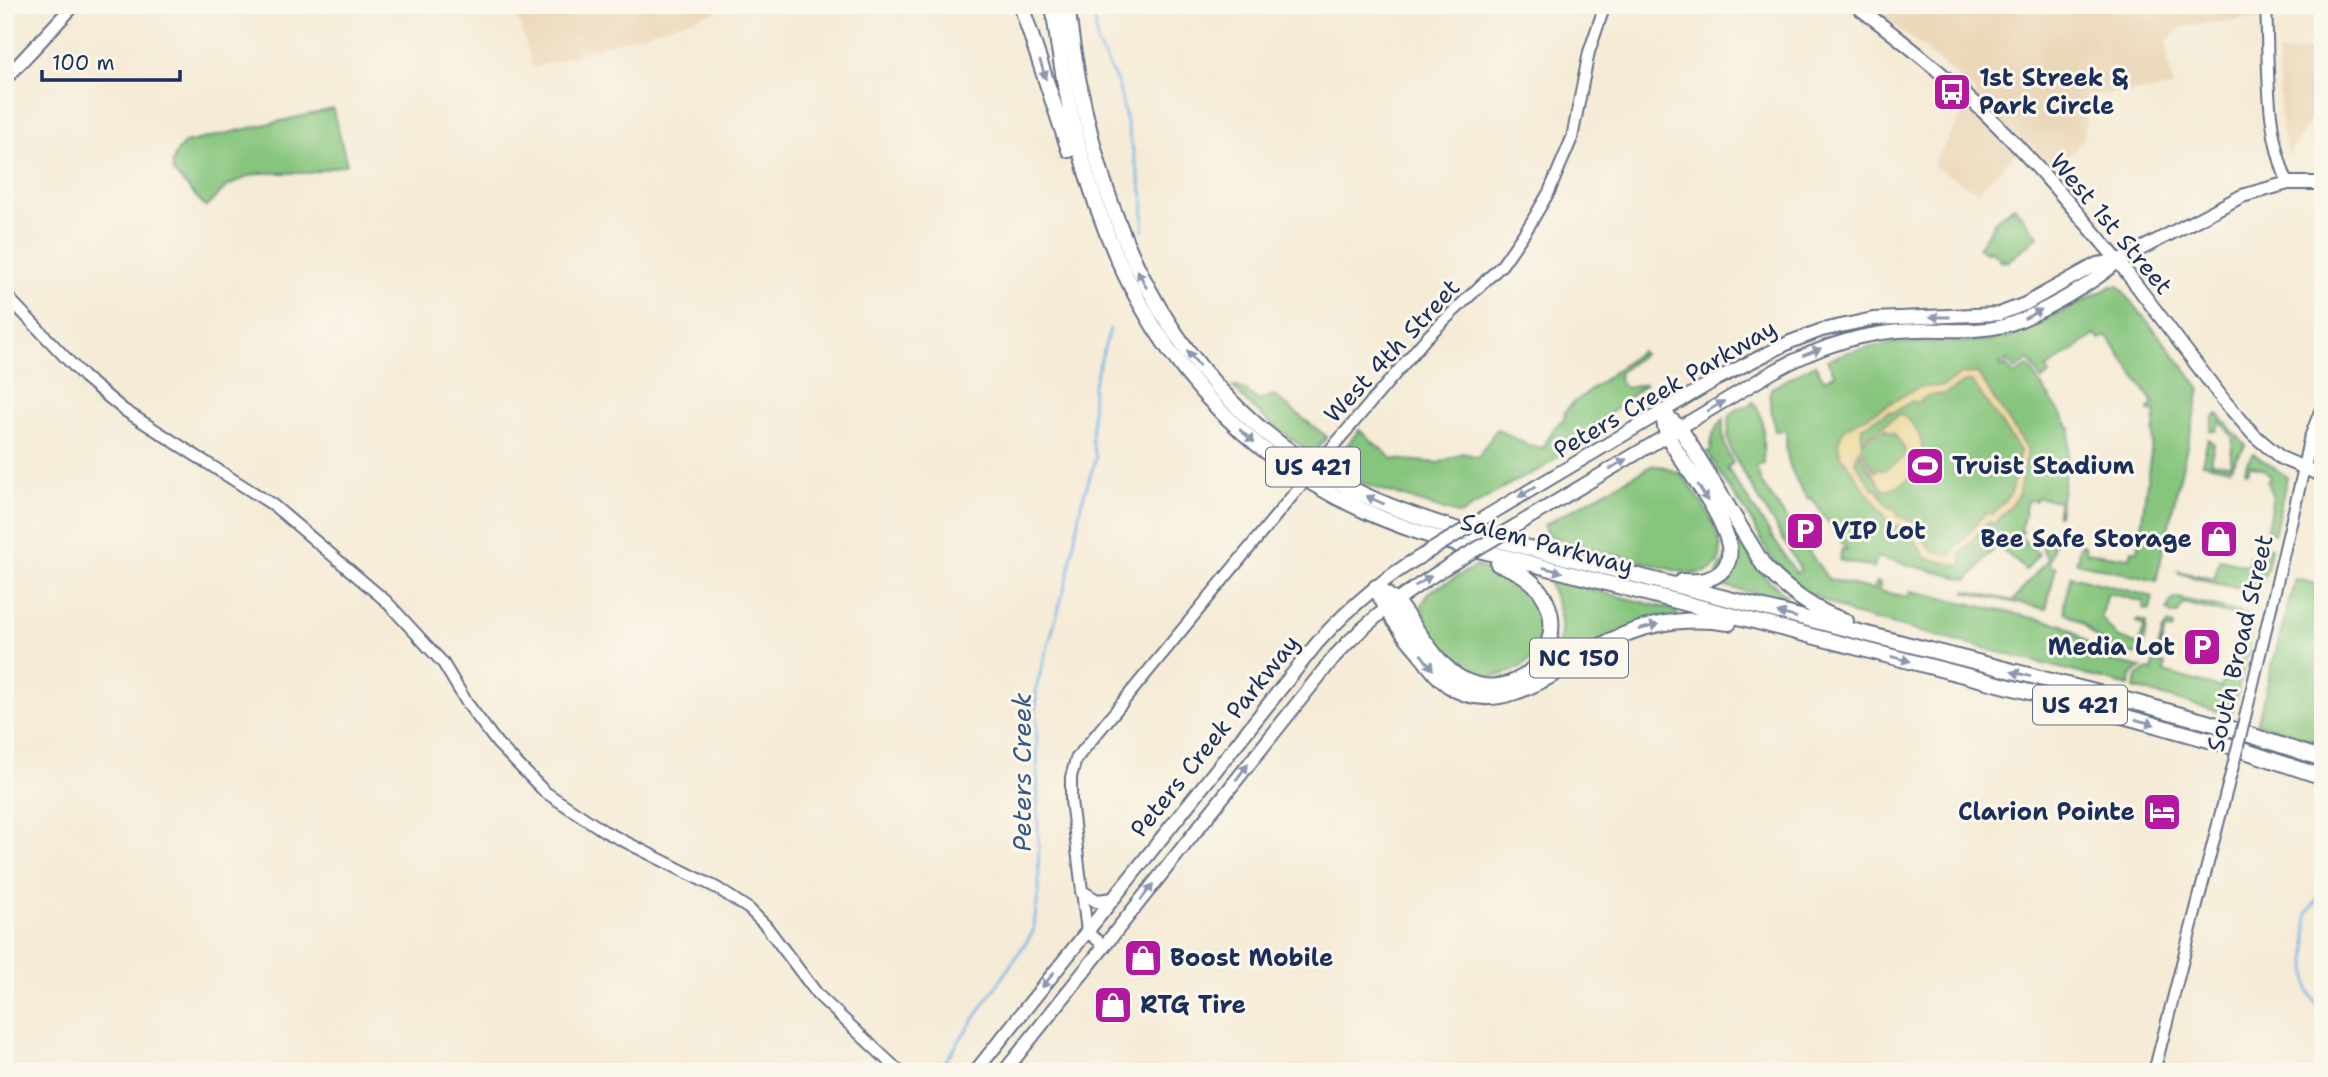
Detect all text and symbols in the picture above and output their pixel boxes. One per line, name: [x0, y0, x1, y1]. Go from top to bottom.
scale bar: [42, 38, 180, 82]
text: 100 m: [52, 49, 115, 77]
one-way arrow: [1038, 60, 1049, 81]
place label: 1st Streek & Park Circle: [1979, 62, 2129, 122]
bus stop icon: 1st Streek & Park Circle: [1931, 71, 1973, 113]
street label: West 1st Street: [2042, 147, 2180, 301]
one-way arrow: [1137, 269, 1148, 289]
street label: West 4th Street: [1317, 272, 1467, 430]
one-way arrow: [2024, 308, 2043, 320]
one-way arrow: [1929, 311, 1951, 322]
street label: Peters Creek Parkway: [1548, 312, 1782, 466]
one-way arrow: [1801, 347, 1822, 358]
one-way arrow: [1185, 349, 1200, 367]
one-way arrow: [1706, 400, 1725, 412]
one-way arrow: [1239, 428, 1256, 443]
sports icon: Truist Stadium: [1904, 445, 1946, 487]
road number: US 421: [1266, 447, 1360, 486]
place label: Truist Stadium: [1952, 450, 2134, 482]
one-way arrow: [1609, 458, 1628, 471]
one-way arrow: [1696, 484, 1709, 503]
one-way arrow: [1517, 486, 1536, 499]
one-way arrow: [1365, 494, 1385, 506]
street label: Salem Parkway: [1457, 506, 1637, 582]
parking icon: VIP Lot: [1784, 510, 1826, 552]
place label: VIP Lot: [1832, 515, 1926, 547]
shop icon: Bee Safe Storage: [2198, 518, 2240, 560]
place label: Bee Safe Storage: [1980, 523, 2192, 555]
street label: South Broad Street: [2199, 531, 2281, 755]
one-way arrow: [1542, 565, 1564, 576]
one-way arrow: [1414, 575, 1433, 588]
one-way arrow: [1776, 609, 1798, 620]
one-way arrow: [1639, 621, 1661, 632]
parking icon: Media Lot: [2181, 626, 2223, 668]
street label: Peters Creek Parkway: [1123, 628, 1307, 844]
place label: Media Lot: [2048, 631, 2175, 663]
road number: NC 150: [1530, 638, 1628, 678]
one-way arrow: [1419, 653, 1434, 671]
one-way arrow: [1890, 654, 1912, 665]
one-way arrow: [2010, 668, 2032, 679]
road number: US 421: [2033, 685, 2127, 724]
water label: Peters Creek: [1004, 693, 1039, 851]
one-way arrow: [2134, 717, 2156, 728]
one-way arrow: [1235, 764, 1250, 782]
hotel icon: Clarion Pointe: [2141, 791, 2183, 833]
place label: Clarion Pointe: [1958, 796, 2135, 828]
one-way arrow: [1139, 884, 1154, 901]
shop icon: Boost Mobile: [1122, 937, 1164, 979]
place label: Boost Mobile: [1170, 942, 1333, 974]
one-way arrow: [1041, 971, 1056, 989]
shop icon: RTG Tire: [1092, 984, 1134, 1026]
place label: RTG Tire: [1140, 989, 1246, 1021]

